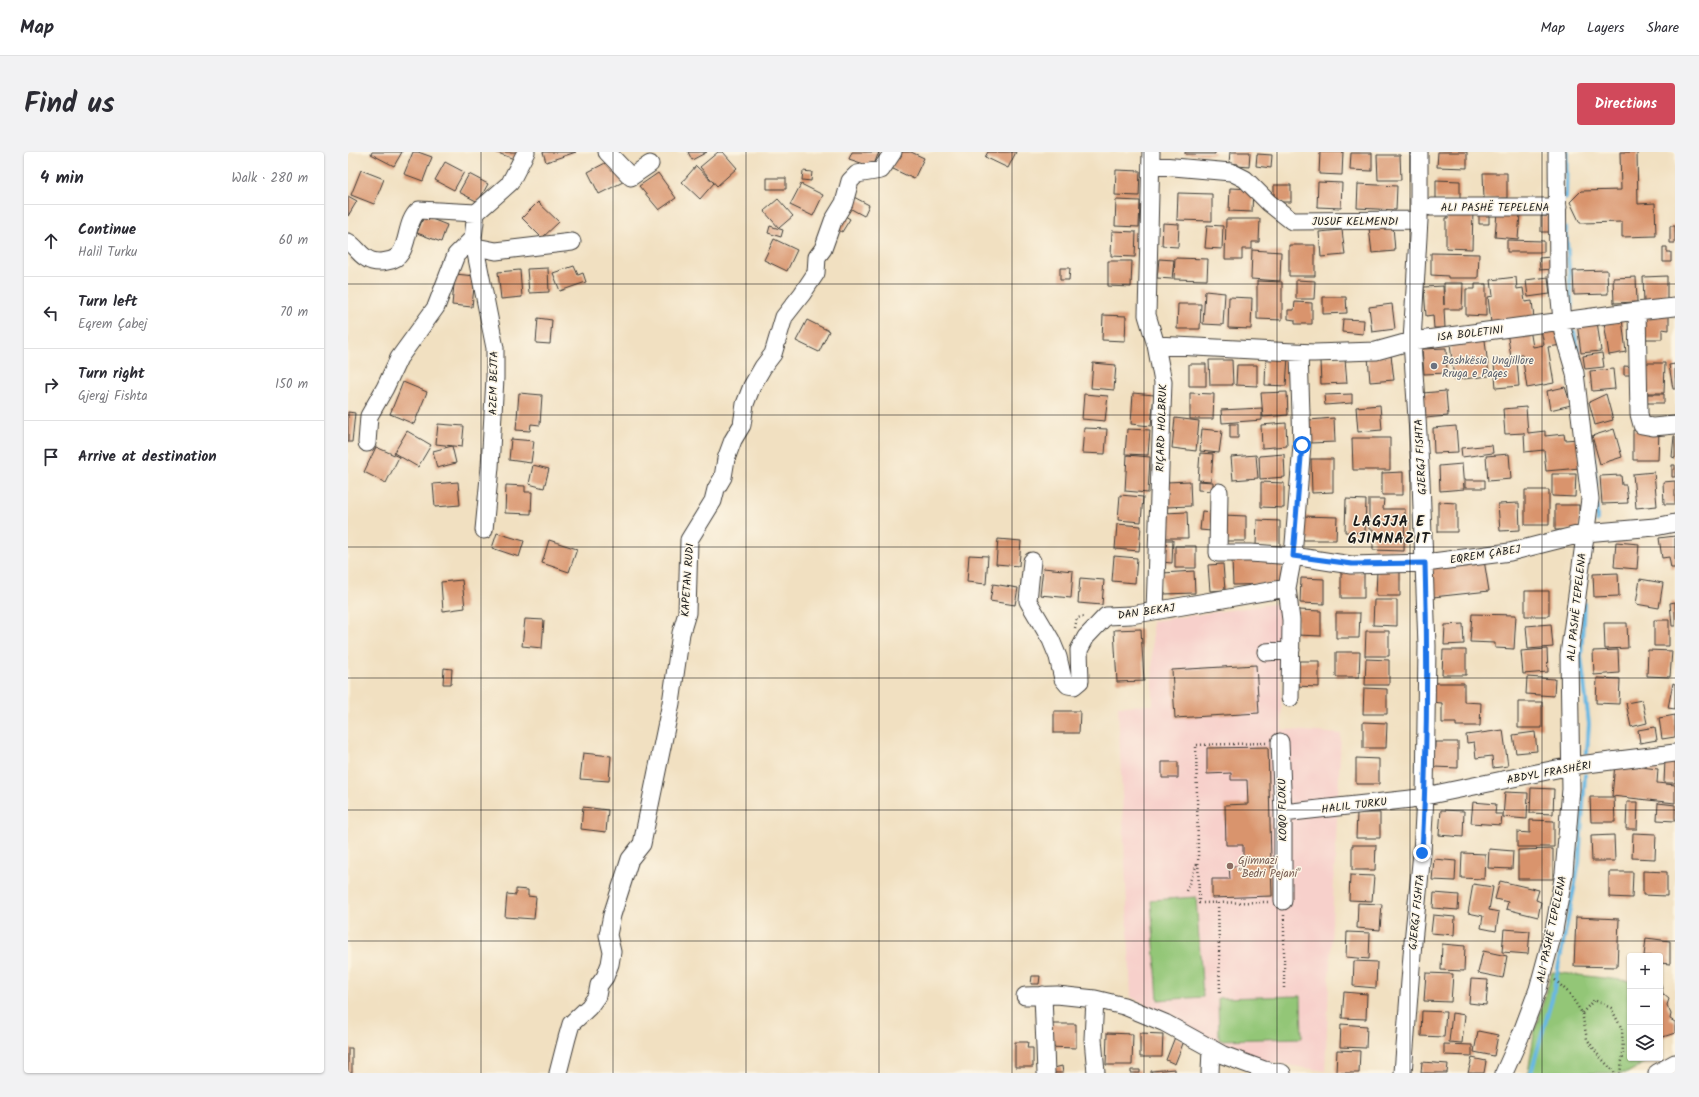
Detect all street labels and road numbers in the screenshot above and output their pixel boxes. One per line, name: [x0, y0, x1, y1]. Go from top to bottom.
street label: ALI PASHË TEPELENA: [1441, 199, 1550, 217]
street label: JUSUF KELMENDI: [1312, 213, 1398, 231]
street label: ISA BOLETINI: [1436, 321, 1504, 347]
street label: AZEM BEJTA: [484, 350, 504, 415]
street label: RIÇARD HOLBRUK: [1151, 383, 1173, 472]
street label: GJERGJ FISHTA: [1410, 418, 1432, 495]
street label: EQREM ÇABEJ: [1449, 540, 1523, 569]
street label: KAPETAN RUDI: [676, 543, 700, 617]
street label: ALI PASHË TEPELENA: [1562, 552, 1592, 662]
street label: DAN BEKAJ: [1116, 599, 1177, 625]
street label: ABDYL FRASHËRI: [1505, 757, 1593, 789]
street label: KOQO FLOKU: [1273, 778, 1293, 842]
street label: HALIL TURKU: [1320, 793, 1388, 819]
street label: GJERGJ FISHTA: [1404, 873, 1430, 951]
street label: ALI PASHË TEPELENA: [1532, 874, 1572, 984]

